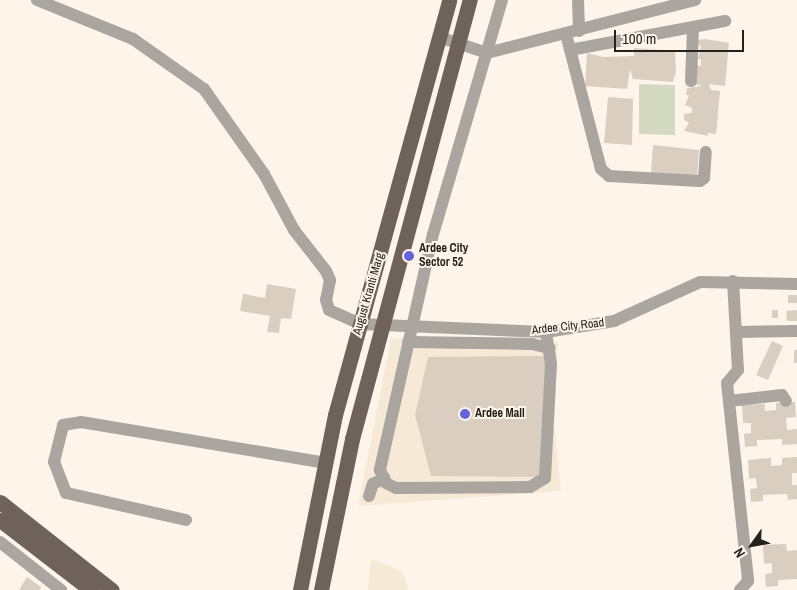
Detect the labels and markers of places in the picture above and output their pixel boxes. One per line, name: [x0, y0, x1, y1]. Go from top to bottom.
place label: Ardee City Sector 52: [419, 242, 468, 270]
marker: Ardee City Sector 52: [403, 250, 415, 262]
place label: Ardee Mall: [475, 407, 525, 421]
marker: Ardee Mall: [459, 408, 471, 420]

